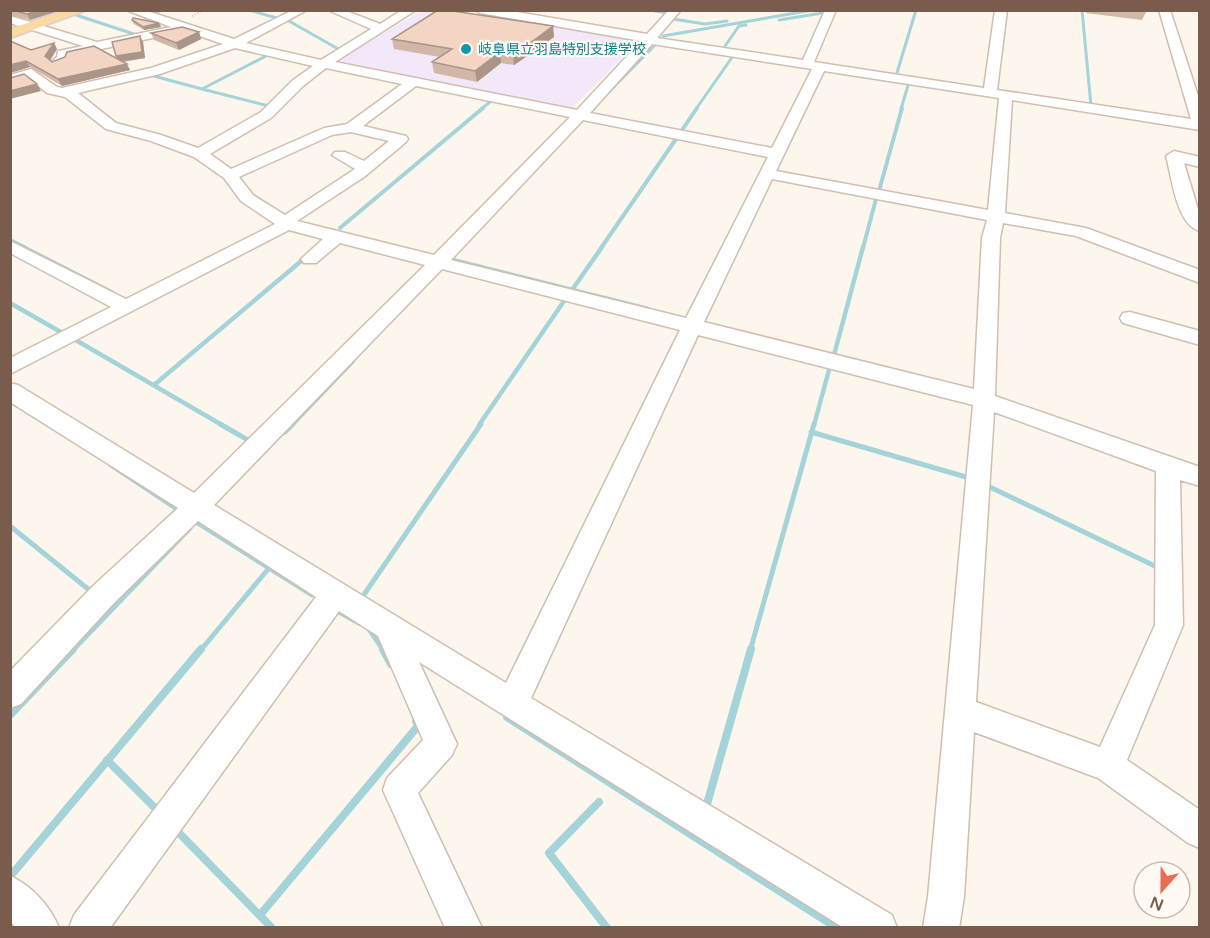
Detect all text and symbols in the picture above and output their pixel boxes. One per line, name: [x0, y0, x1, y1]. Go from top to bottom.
place label: 岐阜県立羽島特別支援学校: [478, 41, 646, 58]
marker: 岐阜県立羽島特別支援学校: [459, 42, 473, 56]
north arrow: [1132, 860, 1192, 920]
text: N: [1147, 891, 1167, 915]

